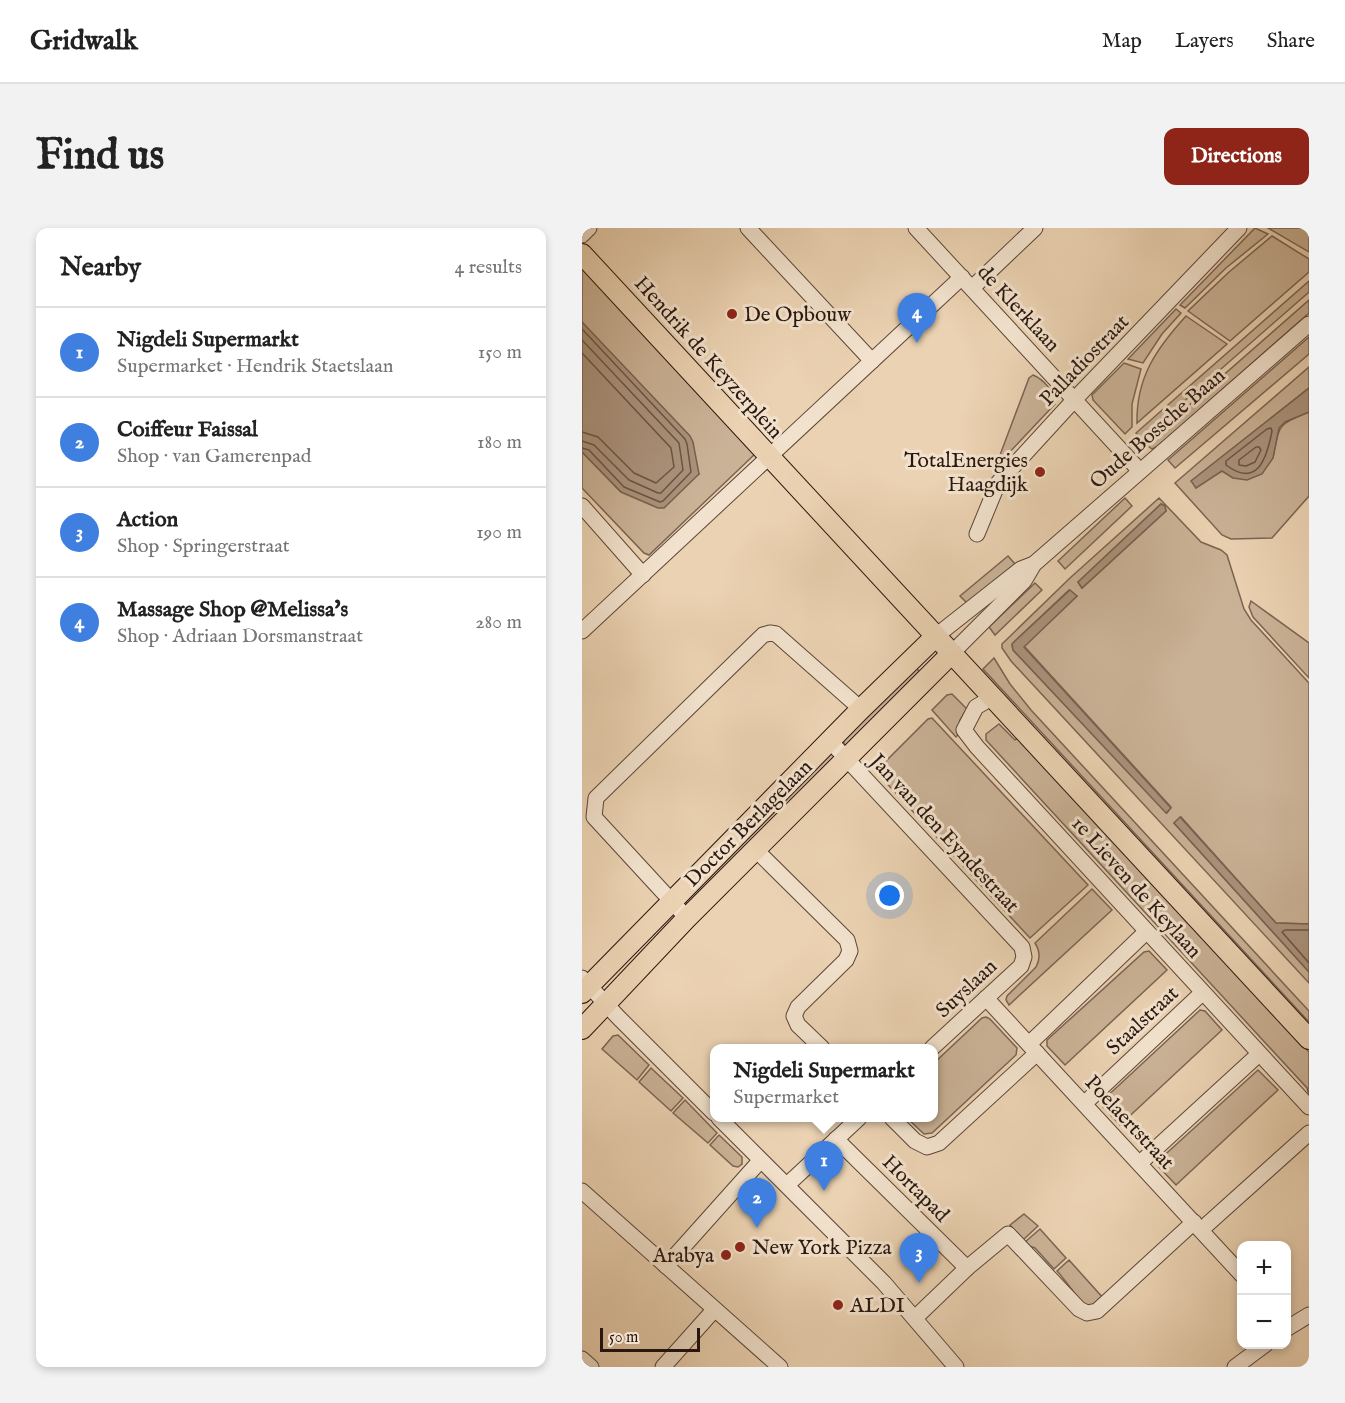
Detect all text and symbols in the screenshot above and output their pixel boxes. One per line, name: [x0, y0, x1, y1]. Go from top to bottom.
text: Gridwalk: [30, 24, 138, 59]
text: Map: [1102, 28, 1142, 55]
text: Layers: [1175, 28, 1234, 55]
text: Share: [1267, 28, 1315, 55]
button: Directions: [1164, 128, 1309, 185]
text: Find us: [36, 130, 164, 183]
text: Nearby: [60, 251, 141, 284]
text: 4 results: [455, 255, 522, 280]
street label: de Klerklaan: [971, 260, 1065, 358]
street label: Hendrik de Keyzerplein: [628, 271, 788, 445]
pin: 4: [898, 294, 936, 343]
place label: De Opbouw: [744, 302, 852, 329]
marker: De Opbouw: [725, 307, 739, 321]
street label: Palladiostraat: [1035, 309, 1136, 413]
text: Nigdeli Supermarkt: [117, 326, 299, 354]
text: 1: [76, 340, 83, 365]
text: 150 m: [478, 340, 522, 365]
text: Supermarket · Hendrik Staetslaan: [117, 354, 394, 379]
street label: Oude Bossche Baan: [1084, 363, 1231, 496]
text: Coiffeur Faissal: [117, 416, 258, 444]
text: 2: [75, 430, 84, 455]
text: 180 m: [477, 430, 522, 455]
text: Shop · van Gamerenpad: [117, 444, 312, 469]
place label: TotalEnergies Haagdijk: [904, 448, 1029, 499]
marker: TotalEnergies Haagdijk: [1033, 465, 1047, 479]
text: Action: [117, 506, 178, 534]
text: 3: [76, 520, 83, 545]
text: 190 m: [476, 520, 522, 545]
text: Shop · Springerstraat: [117, 534, 290, 559]
text: Massage Shop @Melissa's: [117, 596, 348, 624]
text: 4: [75, 610, 84, 635]
text: 280 m: [475, 610, 522, 635]
text: Shop · Adriaan Dorsmanstraat: [117, 624, 363, 649]
street label: Jan van den Eyndestraat: [862, 747, 1025, 919]
street label: Doctor Berlagelaan: [679, 754, 819, 894]
street label: 1e Lieven de Keylaan: [1065, 811, 1207, 965]
your location: [875, 881, 904, 910]
street label: Suyslaan: [931, 954, 1003, 1024]
street label: Staalstraat: [1101, 981, 1185, 1062]
popup: [710, 1044, 938, 1122]
text: Nigdeli Supermarkt: [733, 1057, 915, 1085]
street label: Poelaertstraat: [1078, 1070, 1180, 1176]
text: Supermarket: [733, 1085, 839, 1110]
pin: 1: [804, 1142, 844, 1191]
street label: Hortapad: [875, 1150, 955, 1229]
pin: 2: [738, 1178, 777, 1228]
pin: 3: [900, 1234, 938, 1283]
place label: New York Pizza: [752, 1235, 893, 1262]
marker: New York Pizza: [733, 1240, 747, 1254]
map controls: [1237, 1241, 1291, 1349]
button: +: [1237, 1241, 1291, 1295]
place label: Arabya: [652, 1243, 715, 1270]
marker: Arabya: [719, 1248, 733, 1262]
place label: ALDI: [849, 1293, 905, 1320]
button: −: [1237, 1295, 1291, 1349]
marker: ALDI: [831, 1298, 845, 1312]
scale bar: [600, 1325, 700, 1352]
text: 50 m: [609, 1328, 638, 1348]

